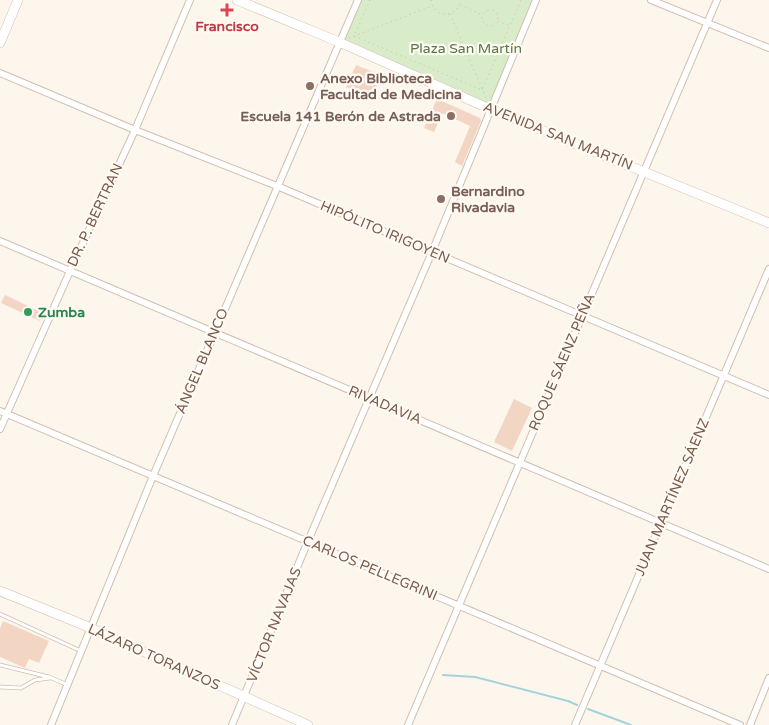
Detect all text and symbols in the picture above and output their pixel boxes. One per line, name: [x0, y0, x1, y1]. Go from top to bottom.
marker: Francisco: [221, 4, 233, 16]
place label: Francisco: [195, 18, 259, 35]
park label: Plaza San Martín: [410, 40, 522, 57]
place label: Anexo Biblioteca Facultad de Medicina: [320, 70, 462, 103]
marker: Anexo Biblioteca Facultad de Medicina: [304, 80, 316, 92]
street label: AVENIDA SAN MARTÍN: [481, 98, 635, 174]
place label: Escuela 141 Berón de Astrada: [240, 108, 441, 125]
marker: Escuela 141 Berón de Astrada: [445, 110, 457, 122]
street label: DR. P. BERTRAN: [64, 161, 126, 269]
place label: Bernardino Rivadavia: [451, 183, 525, 216]
marker: Bernardino Rivadavia: [435, 193, 447, 205]
street label: HIPÓLITO IRIGOYEN: [318, 197, 452, 267]
street label: ROQUE SÁENZ PEÑA: [525, 291, 599, 433]
place label: Zumba: [38, 304, 85, 321]
marker: Zumba: [22, 306, 34, 318]
street label: ÁNGEL BLANCO: [172, 306, 232, 416]
street label: RIVADAVIA: [346, 382, 424, 428]
street label: JUAN MARTÍNEZ SÁENZ: [631, 416, 713, 578]
street label: CARLOS PELLEGRINI: [300, 532, 440, 604]
street label: VÍCTOR NAVAJAS: [243, 565, 305, 685]
street label: LÁZARO TORANZOS: [85, 620, 223, 694]

